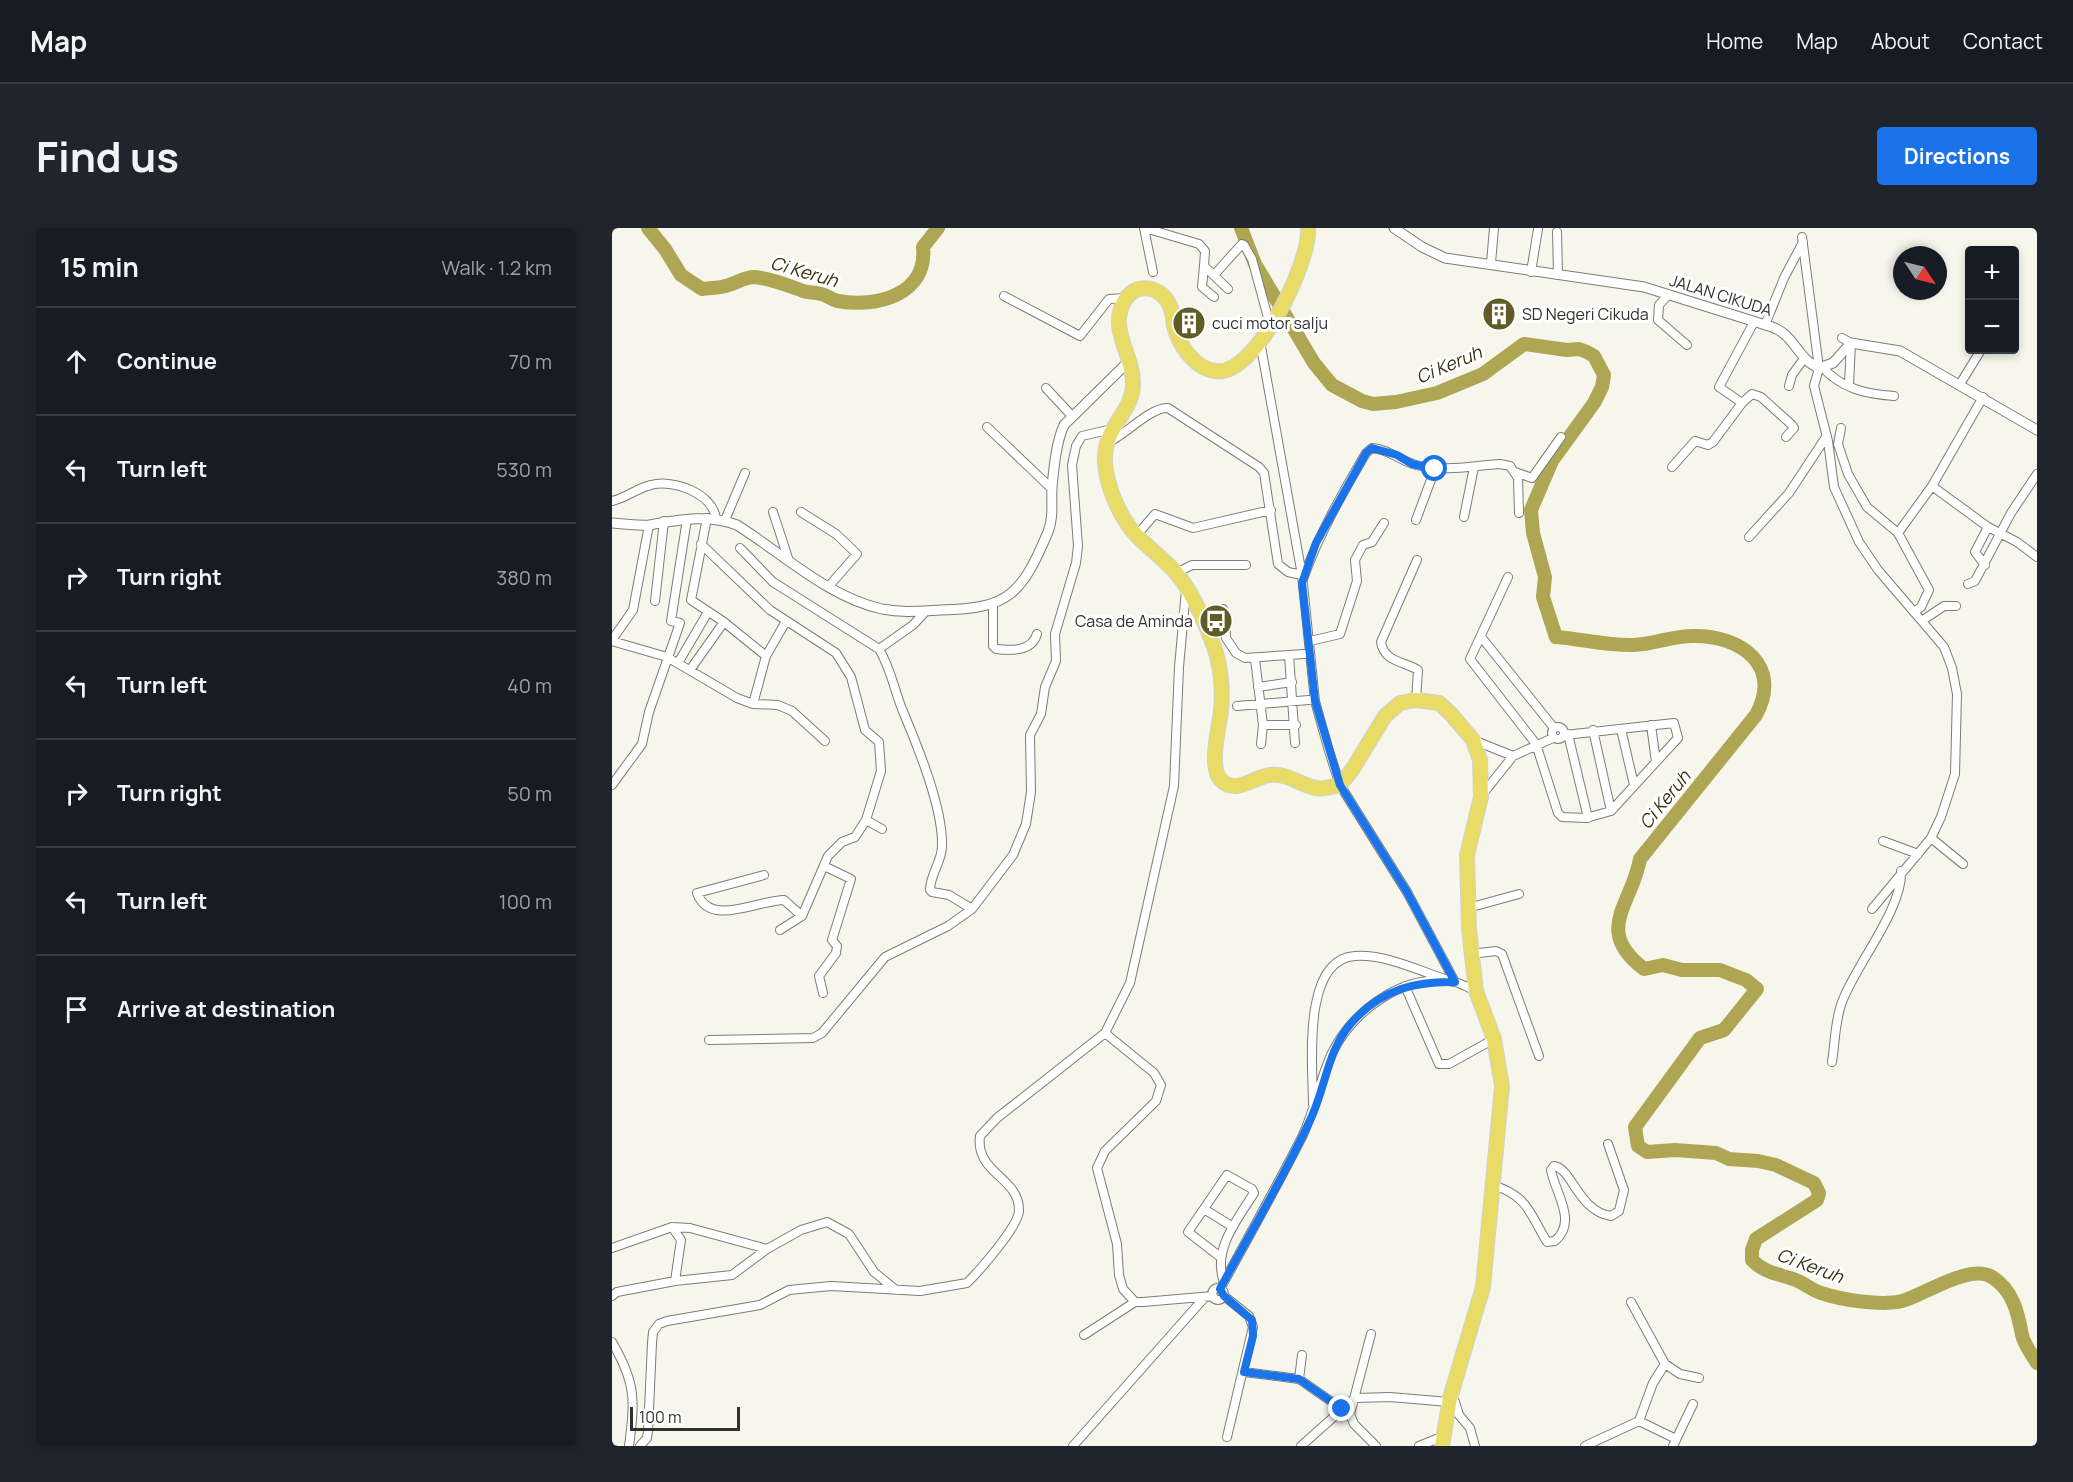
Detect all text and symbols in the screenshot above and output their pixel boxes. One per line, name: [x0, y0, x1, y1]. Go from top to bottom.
text: Map: [30, 22, 87, 60]
text: Home: [1706, 27, 1763, 55]
text: Map: [1796, 27, 1838, 55]
text: About: [1871, 27, 1930, 55]
text: Contact: [1963, 27, 2043, 55]
text: Find us: [36, 127, 179, 185]
button: Directions: [1877, 127, 2037, 185]
north arrow: [1893, 246, 1947, 300]
map controls: [1965, 246, 2019, 354]
button: +: [1965, 246, 2019, 300]
text: 15 min: [60, 249, 139, 285]
water label: Ci Keruh: [768, 250, 842, 292]
text: Walk · 1.2 km: [442, 254, 552, 281]
street label: JALAN CIKUDA: [1667, 269, 1775, 321]
building icon: SD Negeri Cikuda: [1481, 296, 1517, 332]
button: −: [1965, 300, 2019, 354]
place label: SD Negeri Cikuda: [1522, 303, 1649, 325]
building icon: cuci motor salju: [1171, 305, 1207, 341]
place label: cuci motor salju: [1212, 312, 1328, 334]
water label: Ci Keruh: [1412, 339, 1486, 389]
icon: ahead: [60, 345, 93, 378]
text: Continue: [117, 346, 217, 376]
text: 70 m: [509, 348, 552, 375]
icon: left: [60, 453, 93, 486]
text: Turn left: [117, 454, 207, 484]
route start: [1421, 455, 1447, 481]
text: 530 m: [496, 456, 552, 483]
icon: right: [60, 561, 93, 594]
text: Turn right: [117, 562, 222, 592]
text: 380 m: [496, 564, 552, 591]
bus stop icon: Casa de Aminda: [1198, 603, 1234, 639]
place label: Casa de Aminda: [1075, 610, 1193, 632]
icon: left: [60, 669, 93, 702]
text: Turn left: [117, 670, 207, 700]
text: 40 m: [507, 672, 552, 699]
water label: Ci Keruh: [1633, 764, 1696, 834]
icon: right: [60, 777, 93, 810]
text: Turn right: [117, 778, 222, 808]
text: 50 m: [507, 780, 552, 807]
icon: left: [60, 885, 93, 918]
text: Turn left: [117, 886, 207, 916]
text: 100 m: [499, 888, 552, 915]
icon: arrive: [60, 993, 93, 1026]
text: Arrive at destination: [117, 994, 335, 1024]
water label: Ci Keruh: [1774, 1242, 1848, 1289]
route end: [1328, 1395, 1354, 1421]
scale bar: [630, 1404, 740, 1432]
text: 100 m: [639, 1406, 682, 1428]

